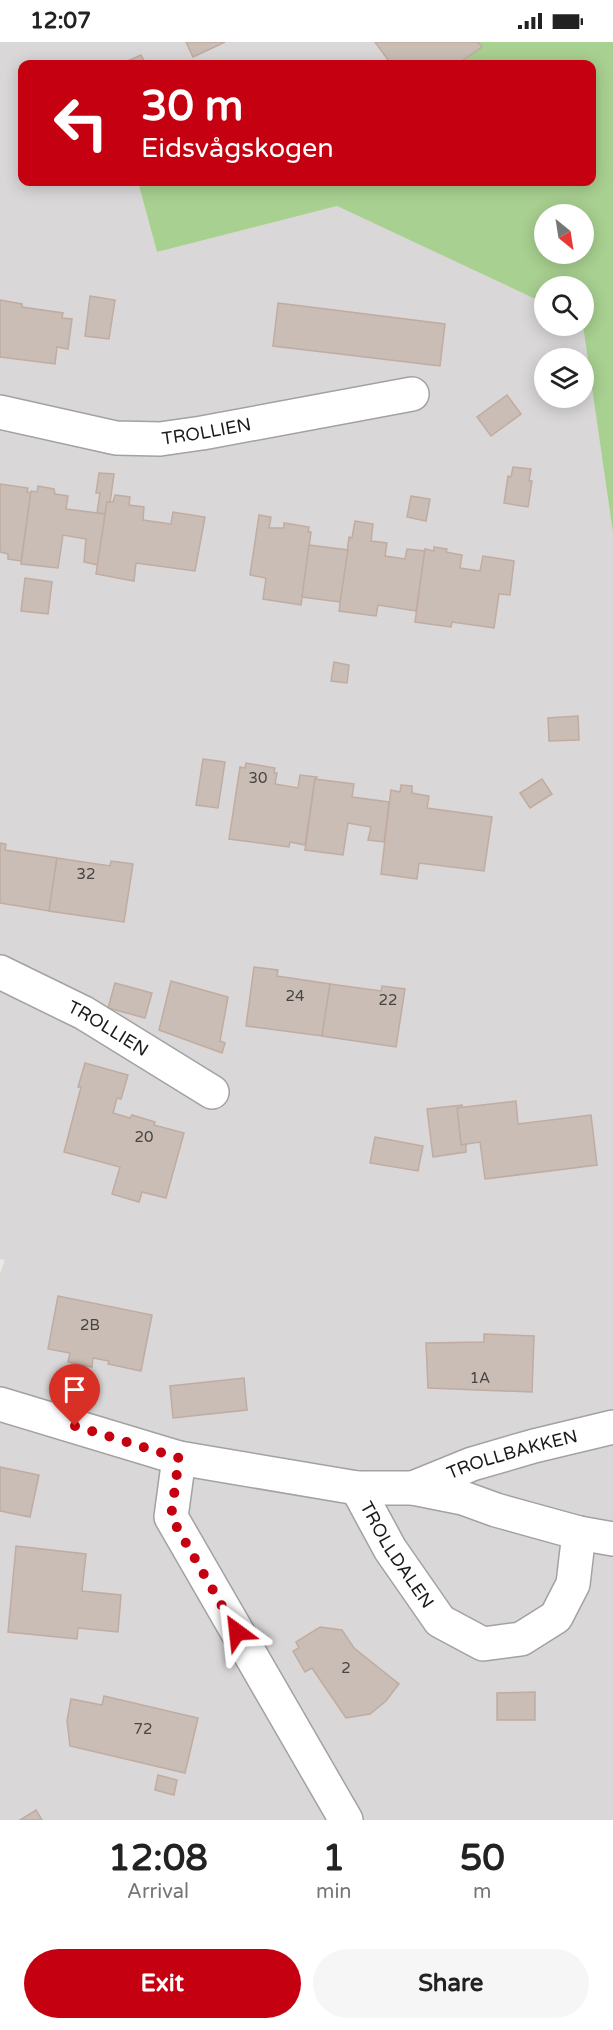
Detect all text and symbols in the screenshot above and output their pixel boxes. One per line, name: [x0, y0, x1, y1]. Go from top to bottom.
text: 12:07: [30, 8, 91, 34]
text: 30 m: [141, 81, 243, 132]
icon: left: [42, 84, 120, 162]
text: Eidsvågskogen: [141, 132, 334, 165]
north arrow: [534, 204, 594, 264]
map controls: [534, 204, 594, 408]
button: search: [534, 276, 594, 336]
button: layers: [534, 348, 594, 408]
street label: TROLLIEN: [160, 413, 253, 450]
house number: 30: [249, 769, 267, 787]
house number: 32: [77, 865, 95, 883]
house number: 24: [286, 987, 304, 1005]
house number: 22: [379, 991, 397, 1009]
street label: TROLLIEN: [64, 996, 152, 1061]
house number: 20: [135, 1128, 153, 1146]
house number: 2B: [80, 1316, 100, 1334]
pin: [49, 1364, 100, 1426]
house number: 1A: [470, 1369, 490, 1387]
icon: arrive: [58, 1373, 91, 1406]
street label: TROLLBAKKEN: [444, 1425, 580, 1484]
street label: TROLLDALEN: [355, 1498, 439, 1613]
position arrow: [205, 1600, 269, 1664]
house number: 2: [341, 1659, 351, 1677]
house number: 72: [134, 1720, 152, 1738]
text: 12:08: [108, 1837, 208, 1880]
text: 1: [322, 1837, 345, 1880]
text: 50: [460, 1837, 505, 1880]
text: Arrival: [127, 1880, 189, 1904]
text: min: [316, 1880, 352, 1904]
text: m: [473, 1880, 491, 1904]
button: Exit: [24, 1949, 301, 2018]
button: Share: [313, 1949, 589, 2018]

